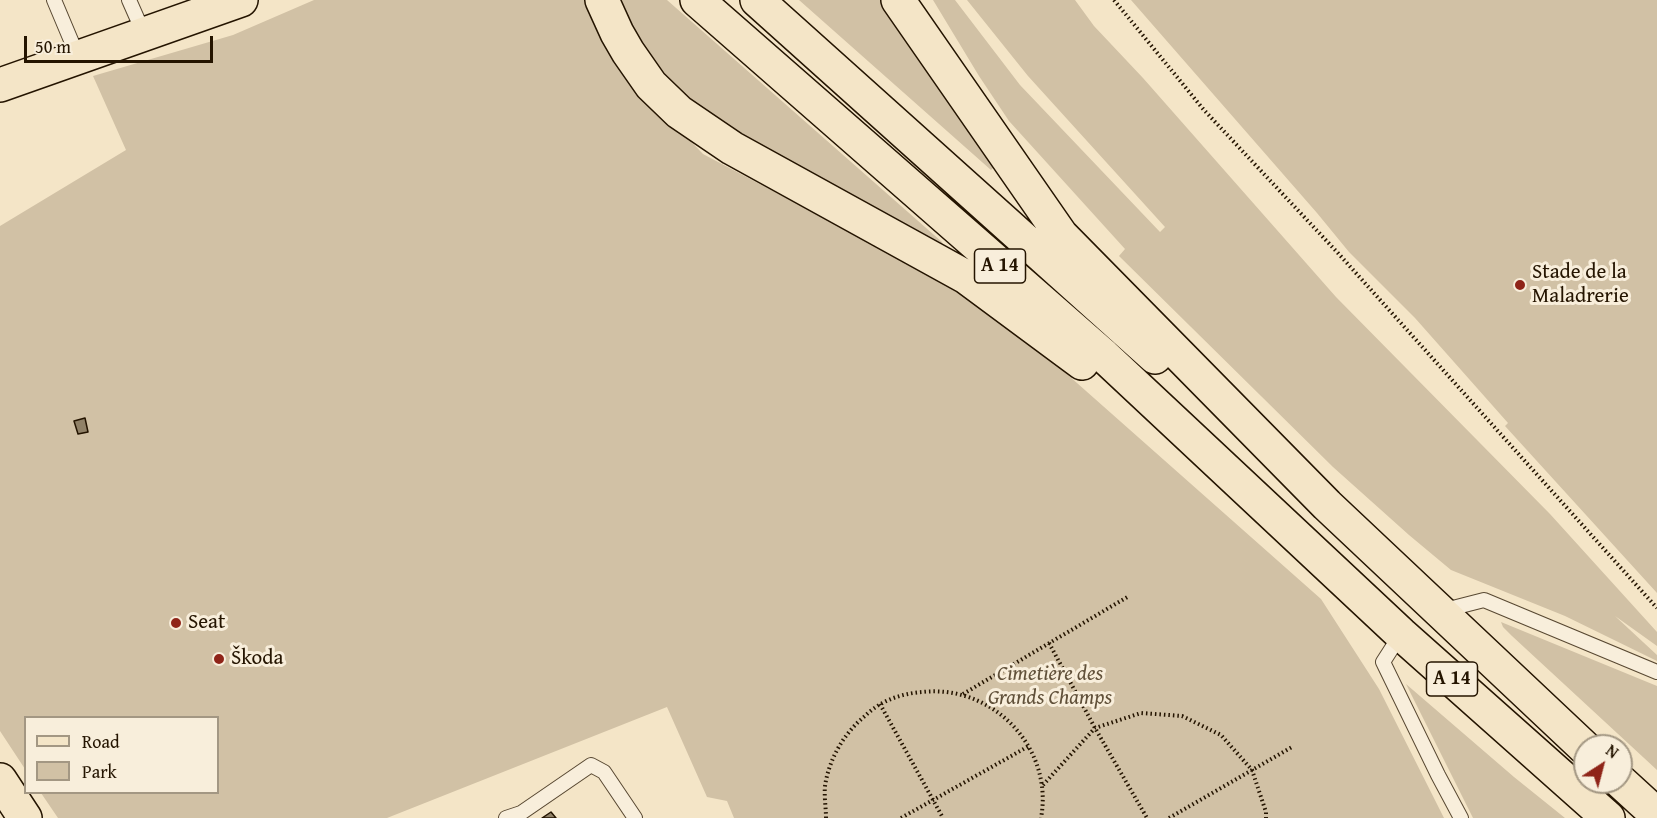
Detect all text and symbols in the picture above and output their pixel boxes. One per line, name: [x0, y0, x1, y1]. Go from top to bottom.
scale bar: [27, 24, 216, 62]
text: 50 m: [35, 33, 71, 60]
road number: A 14: [974, 249, 1026, 283]
place label: Stade de la Maladrerie: [1532, 260, 1629, 310]
marker: Stade de la Maladrerie: [1513, 278, 1527, 292]
place label: Seat: [188, 610, 225, 636]
marker: Seat: [169, 616, 183, 630]
place label: Škoda: [231, 646, 283, 672]
marker: Škoda: [212, 652, 226, 666]
park label: Cimetière des Grands Champs: [988, 662, 1112, 712]
road number: A 14: [1426, 662, 1478, 696]
legend: [24, 716, 219, 794]
text: Road: [82, 728, 120, 755]
north arrow: [1573, 734, 1633, 794]
text: N: [1601, 738, 1624, 764]
text: Park: [82, 758, 117, 785]

